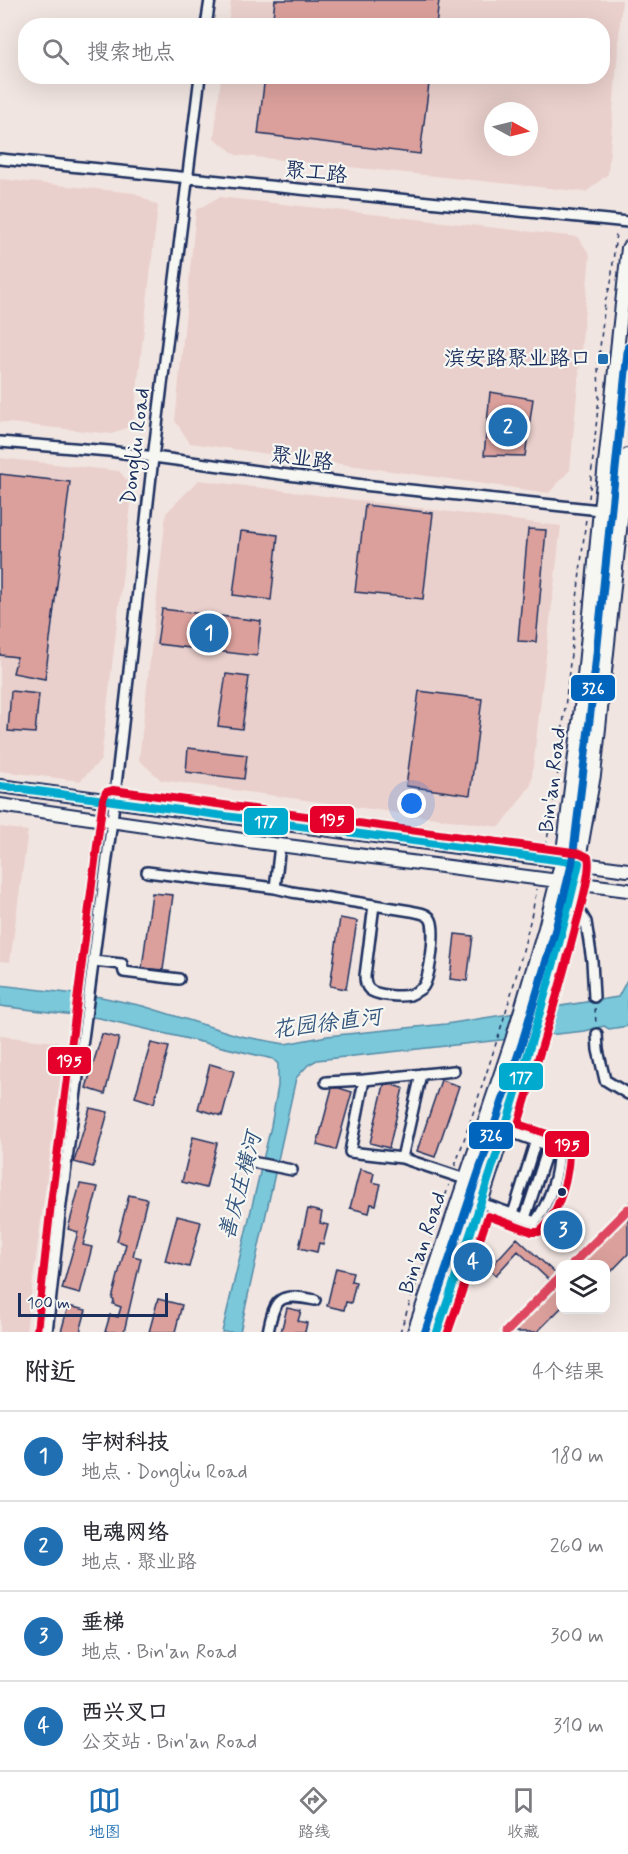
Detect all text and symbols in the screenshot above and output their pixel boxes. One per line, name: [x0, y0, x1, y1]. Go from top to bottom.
search box: [18, 18, 610, 84]
icon: search: [39, 35, 72, 68]
text: 搜索地点: [87, 39, 175, 67]
north arrow: [484, 102, 538, 156]
street label: 聚工路: [283, 156, 349, 190]
place label: 滨安路聚业路口: [444, 345, 591, 373]
marker: 滨安路聚业路口: [596, 352, 610, 366]
street label: Dongliu Road: [115, 386, 158, 506]
pin: 2: [488, 404, 528, 450]
street label: 聚业路: [269, 441, 335, 477]
pin: 1: [190, 610, 228, 656]
line badge: 326: [570, 674, 616, 702]
text: 326: [581, 679, 605, 700]
street label: Bin'an Road: [533, 726, 573, 834]
your location: [397, 789, 426, 818]
line badge: 195: [309, 805, 355, 834]
line badge: 177: [243, 807, 289, 836]
text: 195: [319, 810, 345, 831]
text: 177: [254, 812, 278, 833]
water label: 花园徐直河: [271, 1003, 386, 1045]
line badge: 195: [47, 1046, 92, 1075]
text: 195: [56, 1051, 82, 1072]
line badge: 177: [498, 1062, 544, 1091]
text: 177: [509, 1068, 533, 1089]
line badge: 326: [468, 1121, 514, 1150]
water label: 善庆庄横河: [213, 1126, 270, 1243]
text: 326: [479, 1126, 503, 1147]
line badge: 195: [544, 1130, 590, 1158]
text: 195: [554, 1135, 580, 1156]
unlabelled marker: [556, 1186, 568, 1198]
street label: Bin'an Road: [393, 1188, 453, 1298]
pin: 3: [544, 1208, 582, 1252]
pin: 4: [454, 1240, 492, 1284]
map controls: [556, 1260, 610, 1314]
button: layers: [556, 1260, 610, 1314]
scale bar: [18, 1290, 168, 1318]
text: 100 m: [27, 1293, 70, 1314]
text: 附近: [24, 1356, 76, 1390]
text: 4个结果: [532, 1359, 604, 1386]
text: 宇树科技: [81, 1429, 169, 1457]
text: 1: [39, 1443, 48, 1470]
text: 180 m: [551, 1443, 604, 1470]
text: 地点 · Dongliu Road: [81, 1459, 248, 1486]
text: 电魂网络: [81, 1519, 169, 1547]
text: 2: [39, 1533, 48, 1560]
text: 260 m: [550, 1533, 604, 1560]
text: 地点 · 聚业路: [81, 1549, 196, 1576]
text: 垂梯: [81, 1609, 125, 1637]
text: 3: [39, 1623, 48, 1650]
text: 300 m: [550, 1623, 604, 1650]
text: 地点 · Bin'an Road: [81, 1639, 237, 1666]
text: 西兴叉口: [81, 1699, 169, 1727]
text: 4: [38, 1713, 49, 1740]
text: 310 m: [553, 1713, 604, 1740]
text: 公交站 · Bin'an Road: [81, 1729, 257, 1756]
tab: 地图: [88, 1784, 121, 1843]
tab: 路线: [297, 1784, 330, 1843]
tab: 收藏: [507, 1784, 540, 1843]

